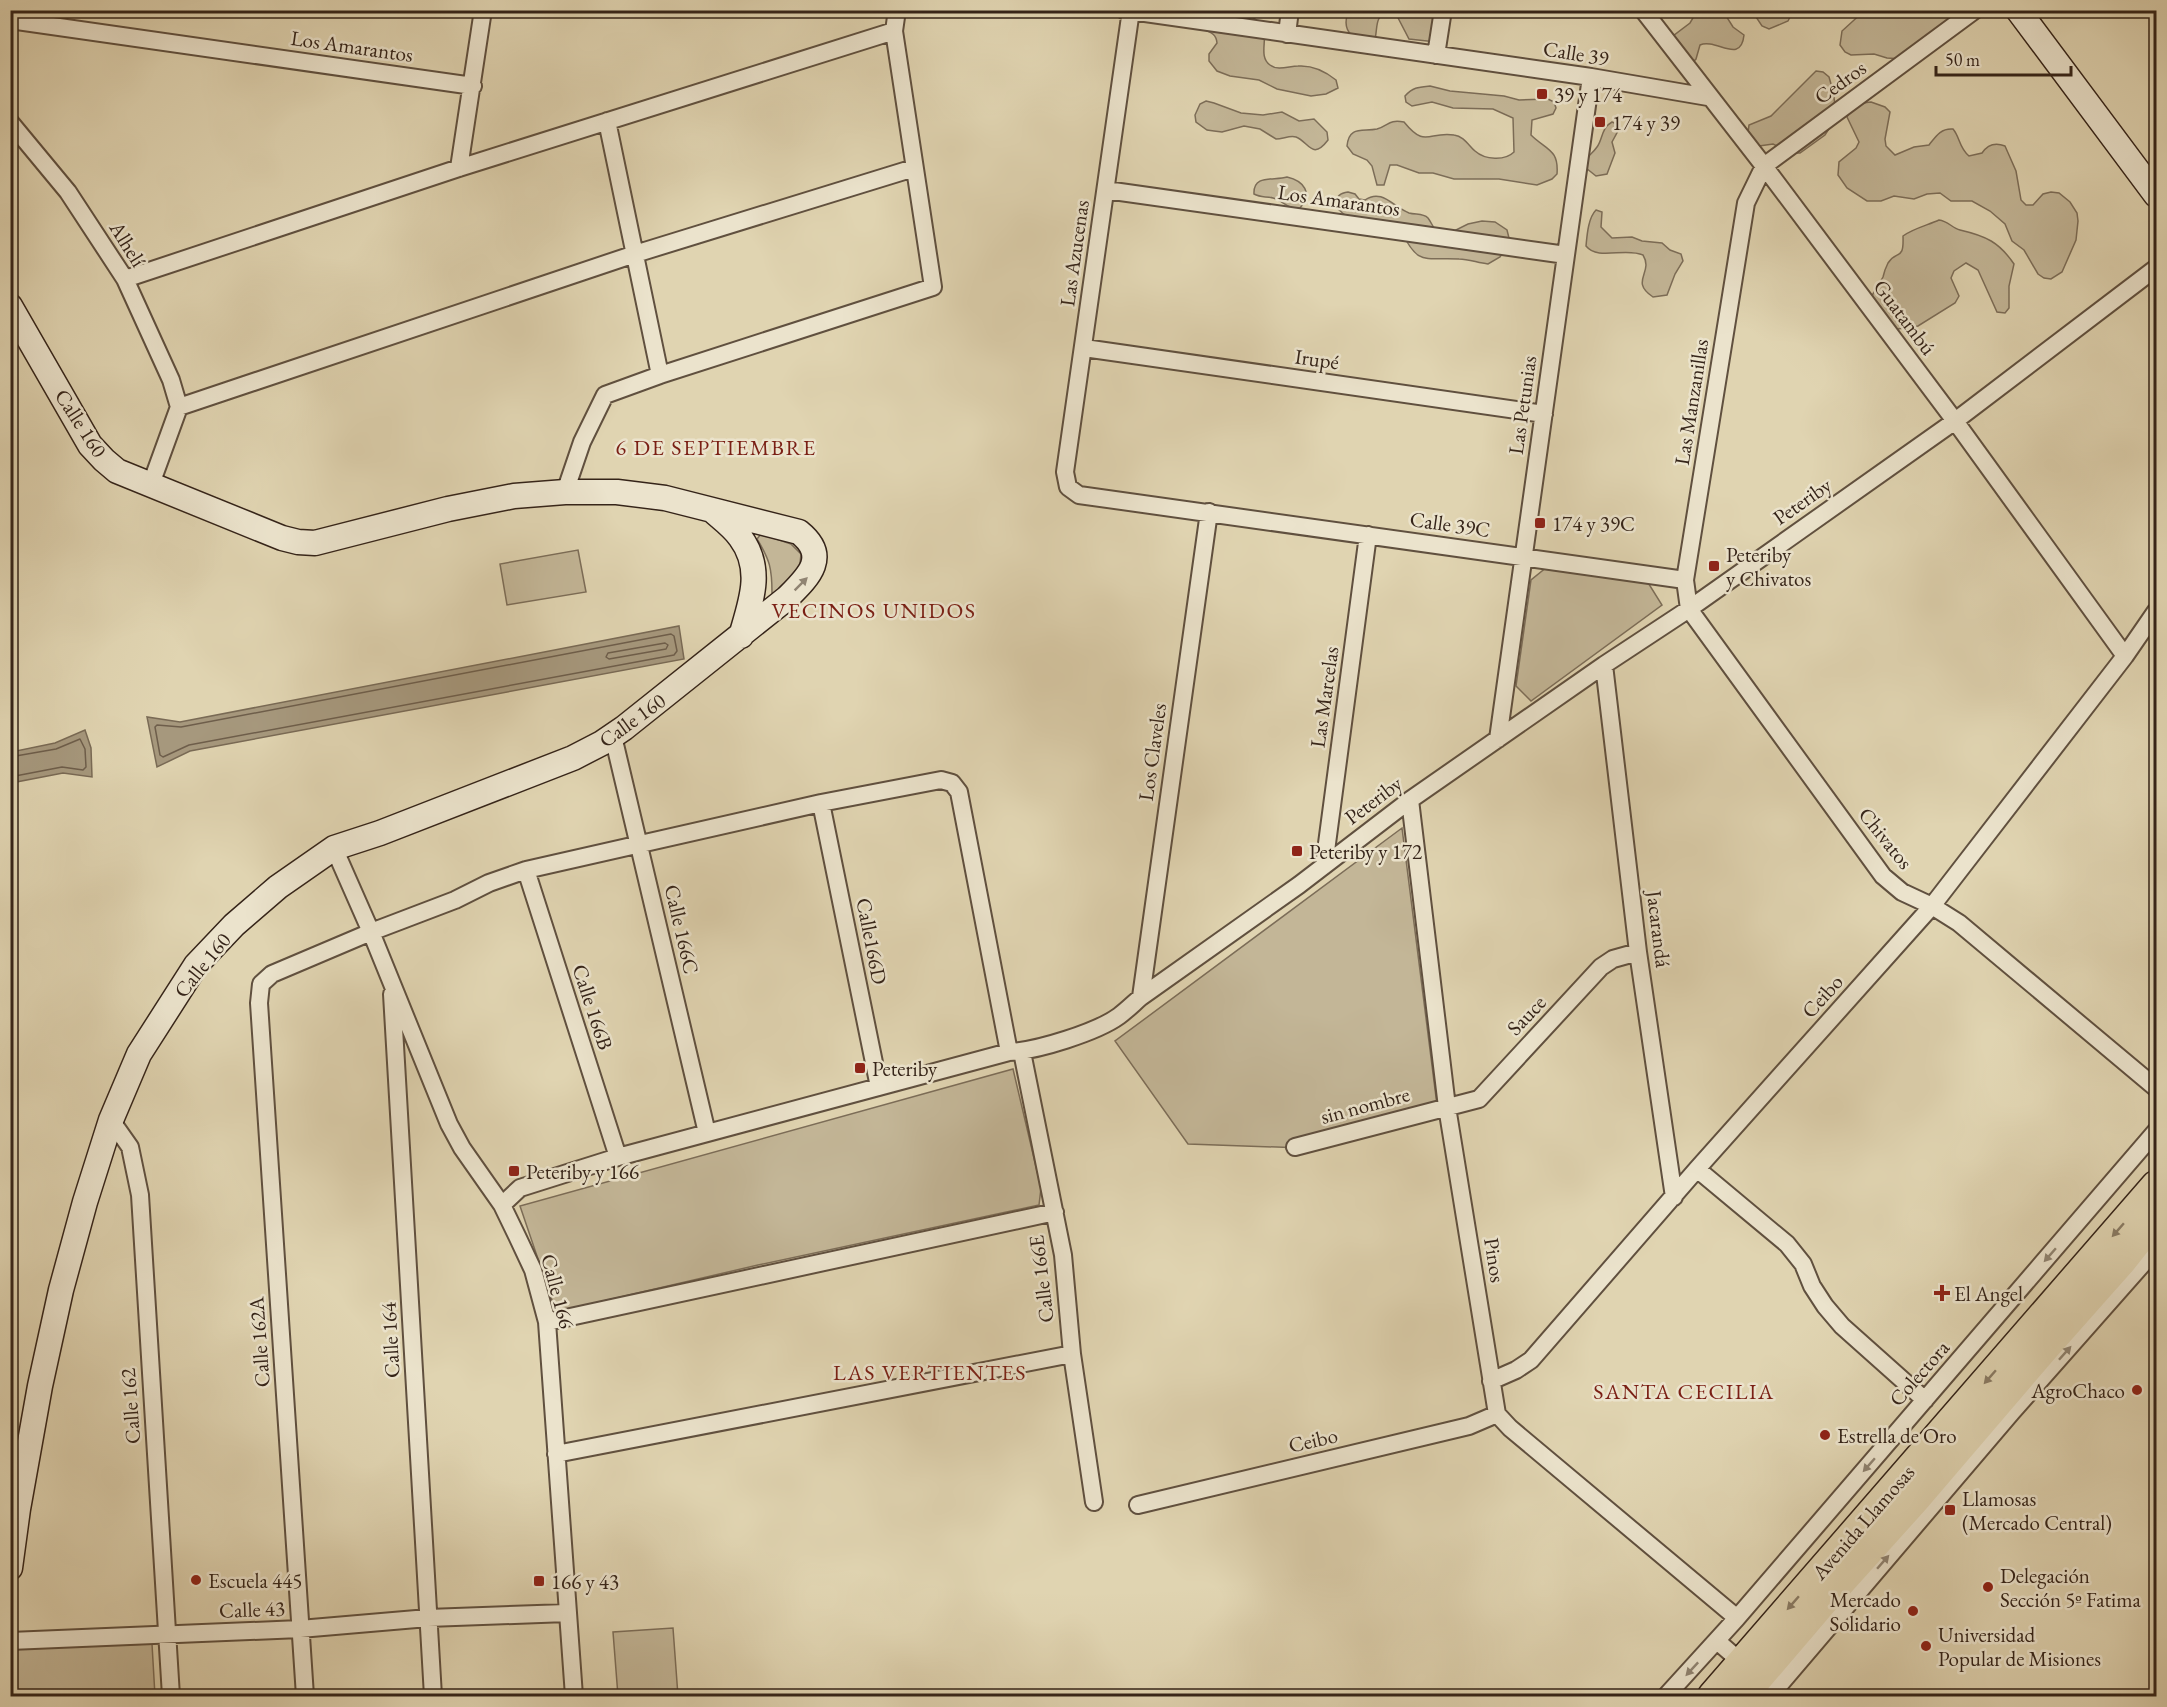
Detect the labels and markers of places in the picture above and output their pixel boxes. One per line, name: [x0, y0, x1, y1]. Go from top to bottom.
place label: 39 y 174: [1554, 81, 1623, 108]
marker: 39 y 174: [1535, 87, 1549, 101]
place label: 174 y 39: [1612, 109, 1680, 136]
marker: 174 y 39: [1593, 115, 1607, 129]
place label: 174 y 39C: [1552, 510, 1635, 537]
marker: 174 y 39C: [1533, 516, 1547, 530]
place label: Peteriby y Chivatos: [1726, 541, 1812, 592]
marker: Peteriby y Chivatos: [1707, 559, 1721, 573]
place label: Peteriby y 172: [1309, 838, 1422, 865]
marker: Peteriby y 172: [1290, 844, 1304, 858]
place label: Peteriby: [872, 1055, 938, 1082]
marker: Peteriby: [853, 1061, 867, 1075]
place label: Peteriby y 166: [526, 1158, 639, 1185]
marker: Peteriby y 166: [507, 1164, 521, 1178]
place label: El Angel: [1954, 1280, 2023, 1307]
marker: El Angel: [1935, 1286, 1949, 1300]
place label: AgroChaco: [2030, 1377, 2125, 1404]
marker: AgroChaco: [2130, 1383, 2144, 1397]
place label: Estrella de Oro: [1837, 1422, 1957, 1449]
marker: Estrella de Oro: [1818, 1428, 1832, 1442]
place label: Llamosas (Mercado Central): [1962, 1485, 2112, 1536]
marker: Llamosas (Mercado Central): [1943, 1503, 1957, 1517]
place label: Delegación Sección 5º Fatima: [2000, 1562, 2142, 1613]
place label: Escuela 445: [208, 1567, 302, 1594]
place label: 166 y 43: [551, 1568, 619, 1595]
marker: Escuela 445: [189, 1573, 203, 1587]
marker: 166 y 43: [532, 1574, 546, 1588]
marker: Delegación Sección 5º Fatima: [1981, 1580, 1995, 1594]
place label: Mercado Solidario: [1829, 1586, 1901, 1637]
marker: Mercado Solidario: [1906, 1604, 1920, 1618]
place label: Universidad Popular de Misiones: [1938, 1621, 2101, 1672]
marker: Universidad Popular de Misiones: [1919, 1639, 1933, 1653]

